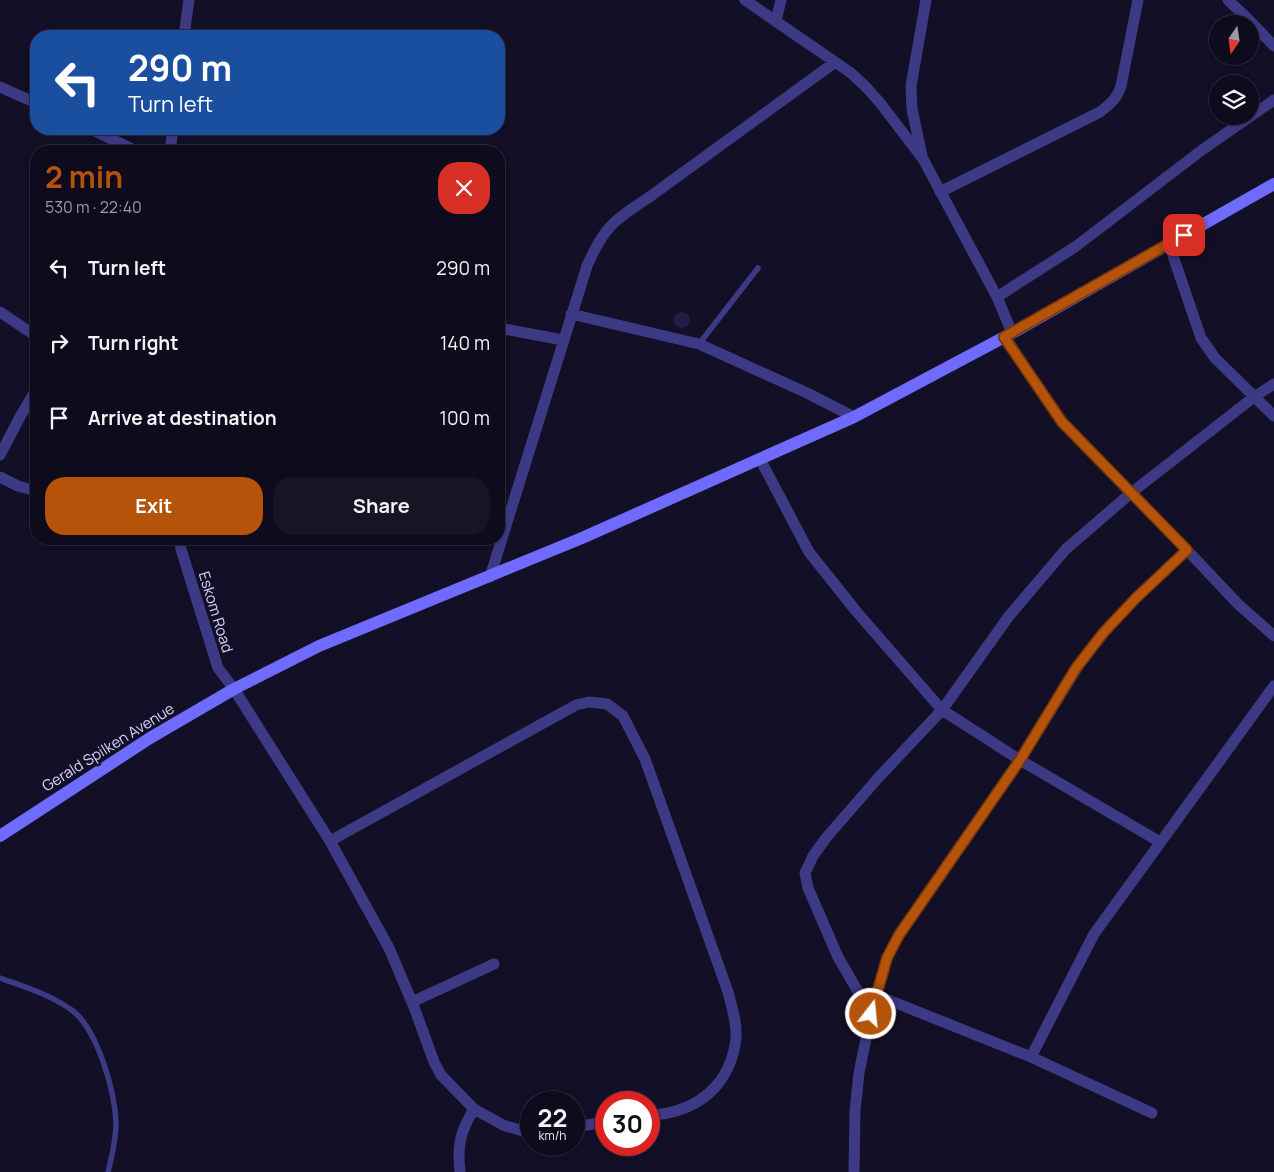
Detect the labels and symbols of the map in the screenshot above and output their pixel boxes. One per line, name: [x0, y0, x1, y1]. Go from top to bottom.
north arrow: [1209, 15, 1259, 65]
pin: [1163, 214, 1205, 256]
street label: Eskom Road: [194, 569, 238, 655]
street label: Gerald Spilken Avenue: [38, 698, 178, 796]
position arrow: [844, 987, 896, 1039]
speed limit sign: 30: [595, 1091, 660, 1156]

